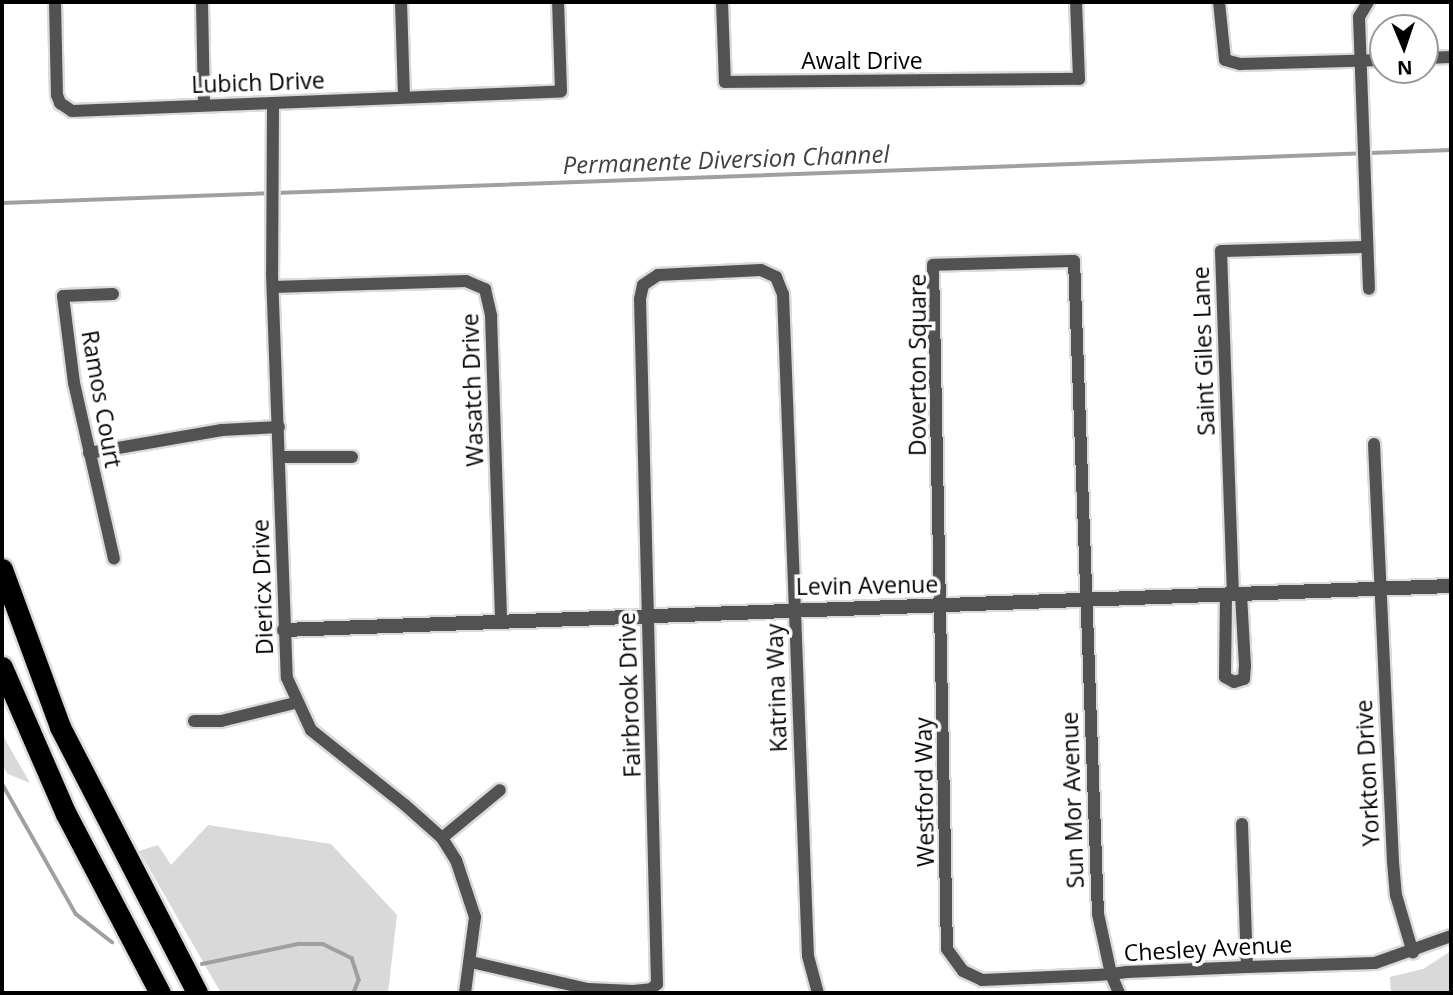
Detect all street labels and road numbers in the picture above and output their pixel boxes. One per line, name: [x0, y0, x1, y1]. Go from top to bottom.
street label: Awalt Drive: [801, 46, 923, 74]
street label: Lubich Drive: [191, 66, 325, 98]
street label: Saint Giles Lane: [1186, 266, 1220, 436]
street label: Doverton Square: [903, 274, 931, 456]
street label: Wasatch Drive: [456, 313, 488, 467]
street label: Ramos Court: [76, 328, 128, 470]
street label: Diericx Drive: [246, 519, 278, 655]
street label: Levin Avenue: [796, 570, 938, 600]
street label: Fairbrook Drive: [612, 612, 646, 778]
street label: Katrina Way: [760, 623, 792, 753]
street label: Yorkton Drive: [1349, 699, 1385, 847]
street label: Sun Mor Avenue: [1055, 711, 1089, 889]
street label: Westford Way: [909, 717, 939, 867]
street label: Chesley Avenue: [1123, 930, 1293, 966]

